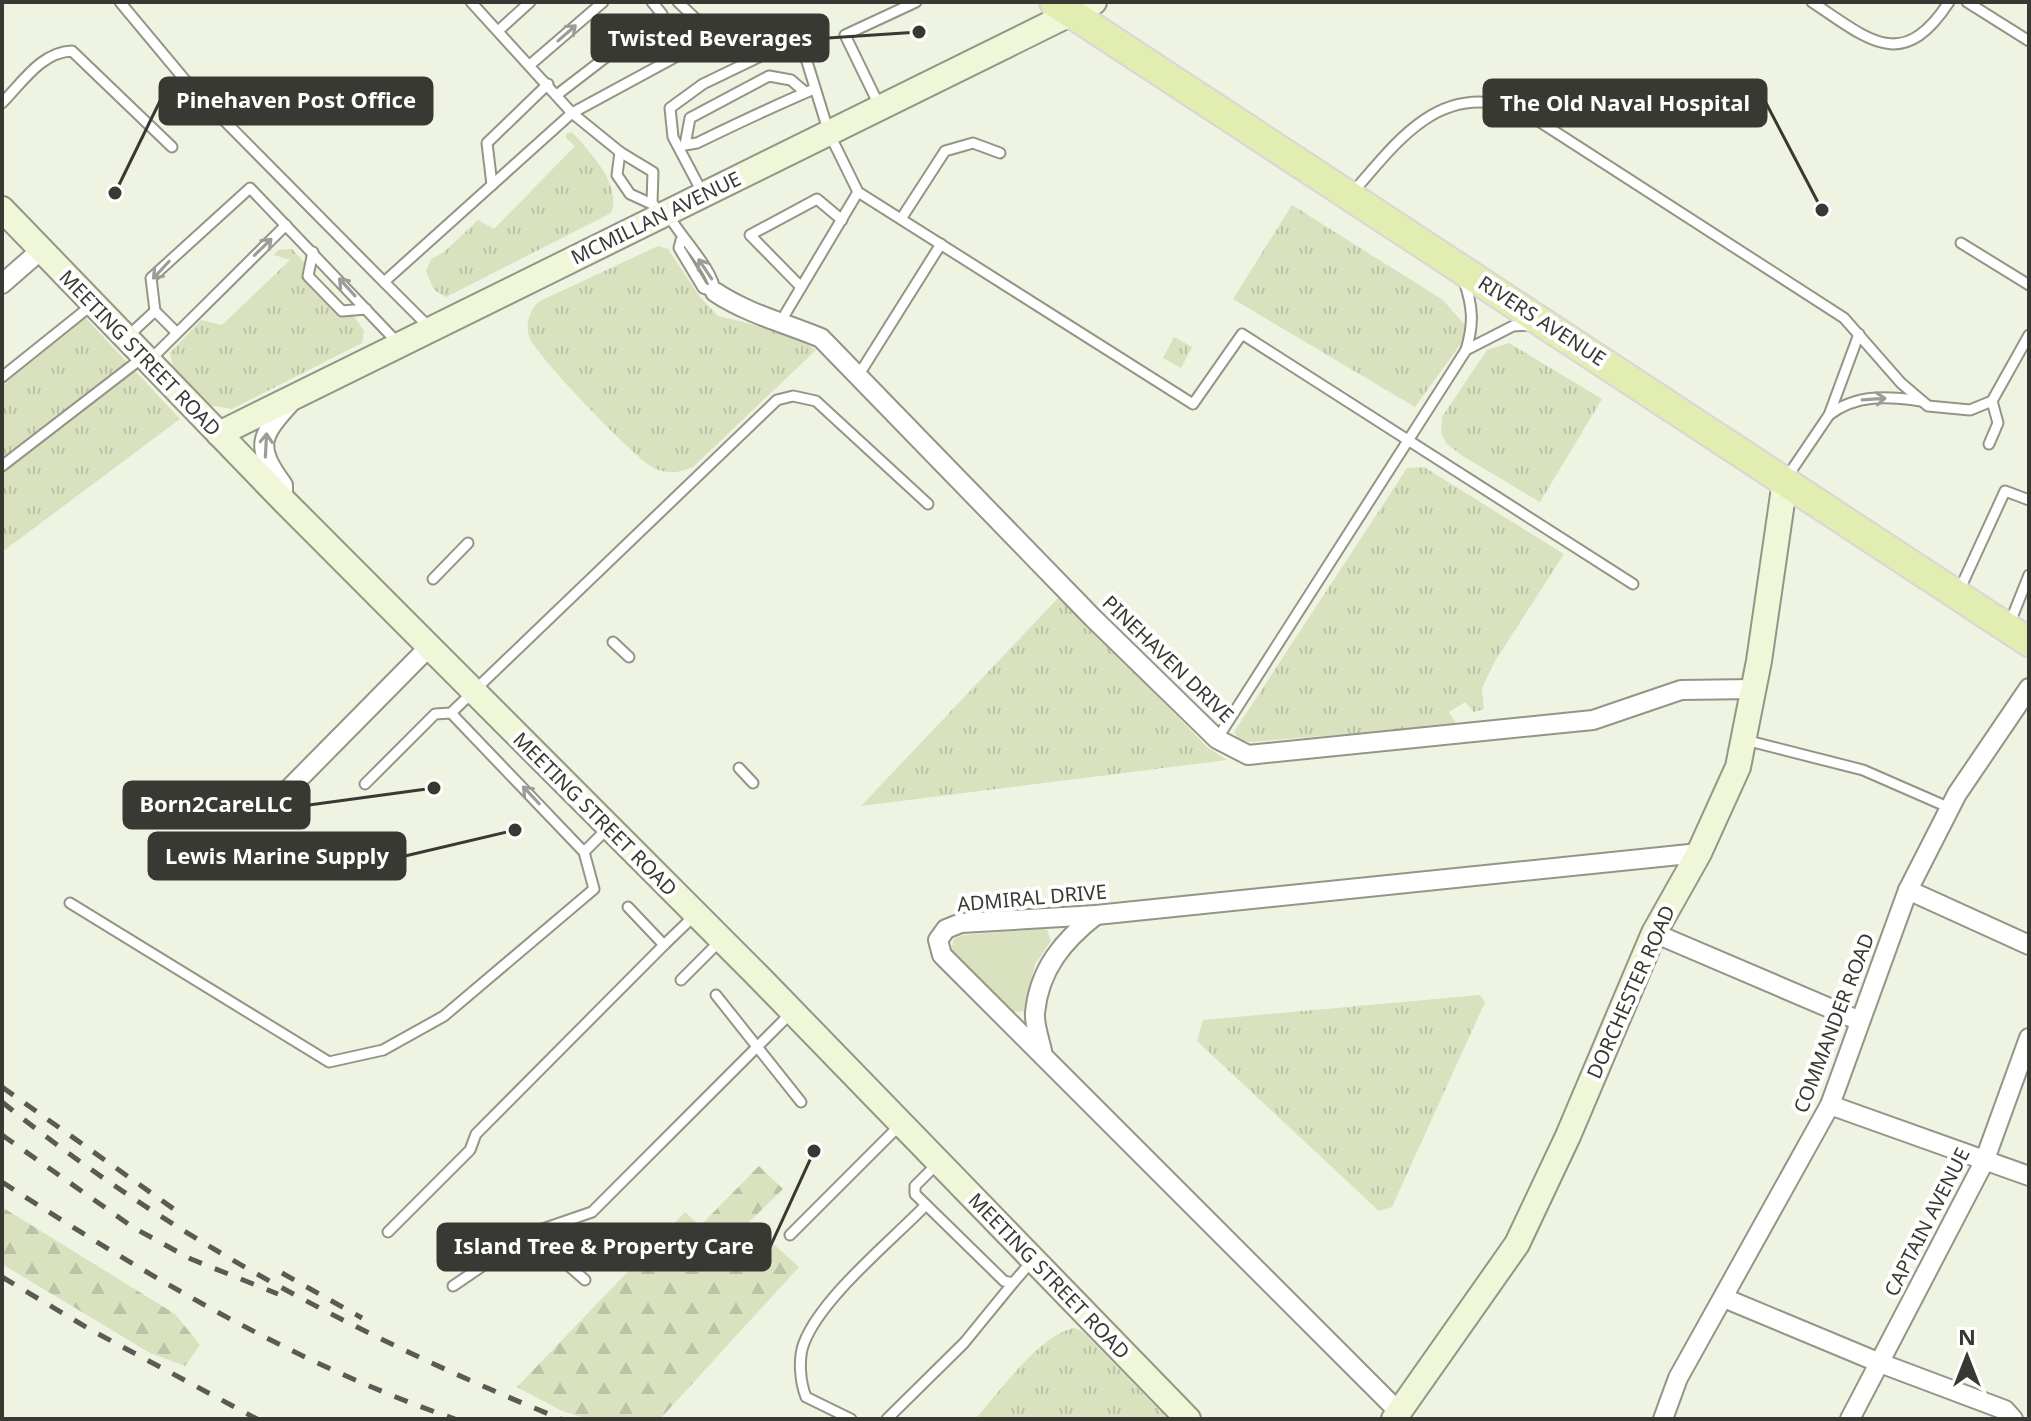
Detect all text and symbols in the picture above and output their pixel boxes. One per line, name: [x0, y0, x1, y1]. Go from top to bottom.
callout: Twisted Beverages: [592, 15, 828, 61]
text: Twisted Beverages: [608, 22, 812, 52]
one-way arrow: [556, 24, 577, 42]
callout: Pinehaven Post Office: [160, 78, 432, 124]
callout: The Old Naval Hospital: [1484, 80, 1766, 126]
text: Pinehaven Post Office: [176, 84, 416, 114]
text: The Old Naval Hospital: [1500, 87, 1750, 117]
street label: MCMILLAN AVENUE: [566, 165, 745, 270]
one-way arrow: [253, 238, 272, 257]
one-way arrow: [697, 258, 713, 280]
one-way arrow: [152, 260, 171, 280]
street label: MEETING STREET ROAD: [54, 264, 227, 442]
street label: RIVERS AVENUE: [1473, 269, 1611, 372]
one-way arrow: [338, 278, 356, 298]
one-way arrow: [1860, 391, 1887, 406]
one-way arrow: [258, 433, 273, 459]
street label: PINEHAVEN DRIVE: [1097, 589, 1240, 728]
street label: MEETING STREET ROAD: [508, 726, 683, 901]
callout: Born2CareLLC: [124, 782, 309, 828]
one-way arrow: [521, 785, 540, 805]
text: Born2CareLLC: [139, 788, 293, 818]
callout: Lewis Marine Supply: [149, 833, 405, 879]
text: Lewis Marine Supply: [165, 840, 389, 870]
street label: ADMIRAL DRIVE: [956, 878, 1108, 917]
street label: DORCHESTER ROAD: [1580, 901, 1681, 1083]
street label: COMMANDER ROAD: [1787, 929, 1880, 1117]
street label: CAPTAIN AVENUE: [1877, 1143, 1976, 1301]
street label: MEETING STREET ROAD: [963, 1187, 1136, 1365]
callout: Island Tree & Property Care: [438, 1224, 770, 1270]
text: Island Tree & Property Care: [454, 1230, 754, 1260]
north arrow: [1927, 1317, 2007, 1397]
text: N: [1958, 1321, 1976, 1351]

